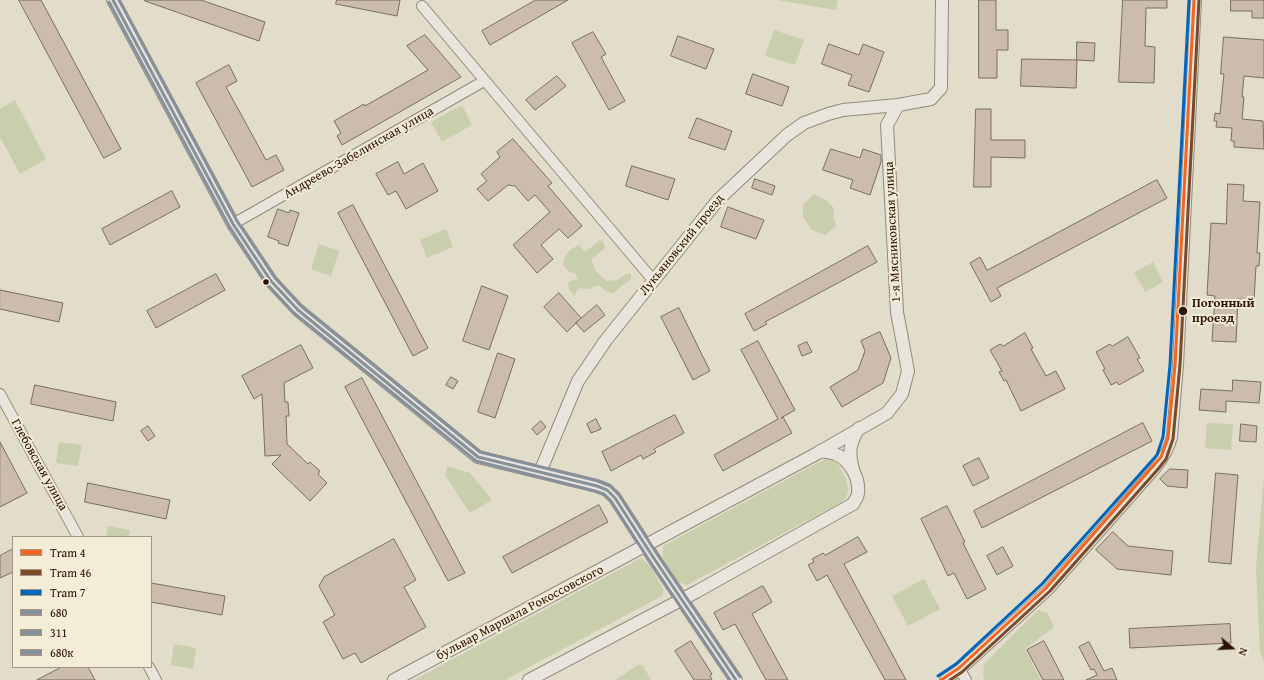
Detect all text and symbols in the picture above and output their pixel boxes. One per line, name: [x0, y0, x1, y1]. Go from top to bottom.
street label: Андреево-Забелинская улица: [281, 104, 437, 202]
street label: 1-я Мясниковская улица: [882, 161, 904, 303]
street label: Лукьяновский проезд: [636, 191, 728, 299]
unlabelled marker: [261, 277, 271, 287]
place label: Погонный проезд: [1192, 296, 1255, 327]
marker: Погонный проезд: [1177, 305, 1189, 317]
street label: Глебовская улица: [7, 416, 71, 514]
legend: [12, 536, 152, 668]
text: Tram 4: [50, 544, 85, 561]
street label: бульвар Маршала Рокоссовского: [434, 562, 606, 664]
text: Tram 46: [50, 564, 91, 581]
text: Tram 7: [50, 584, 85, 601]
text: 680: [50, 604, 67, 621]
text: 311: [50, 624, 67, 641]
north arrow: [1212, 628, 1252, 668]
text: 680к: [50, 644, 74, 661]
text: N: [1235, 646, 1252, 658]

